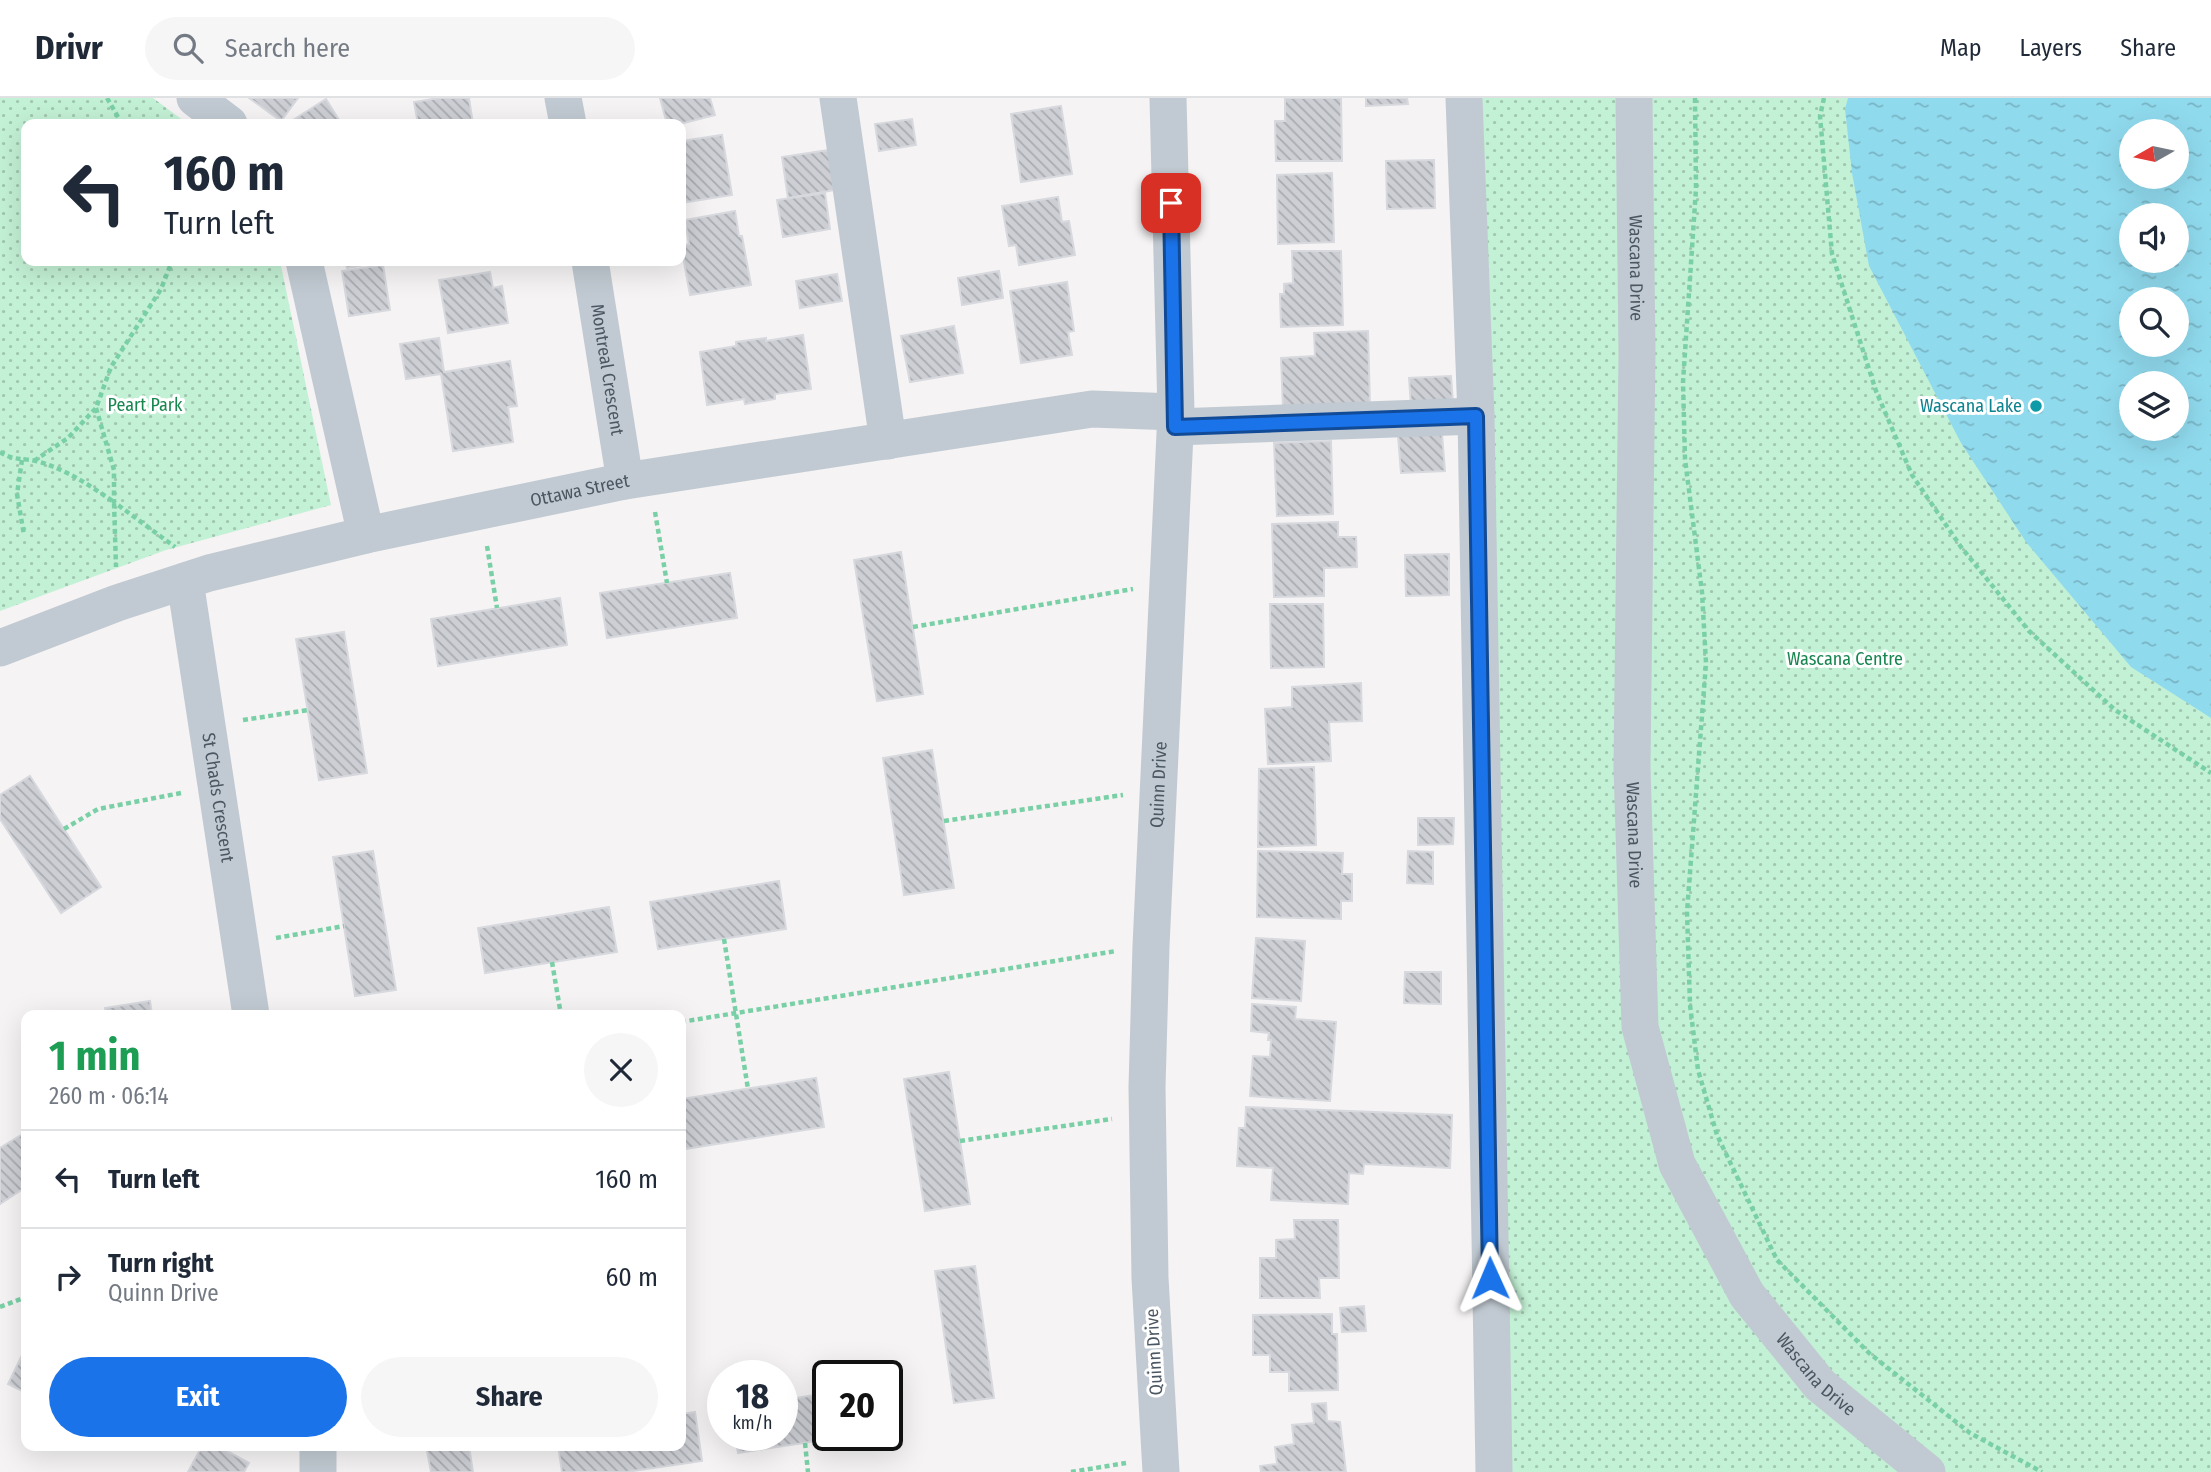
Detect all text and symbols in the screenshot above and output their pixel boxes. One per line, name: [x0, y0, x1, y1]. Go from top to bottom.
search box: [145, 17, 635, 80]
text: Drivr: [35, 28, 103, 68]
icon: search: [169, 29, 207, 67]
text: Search here: [225, 33, 350, 64]
text: Map: [1940, 34, 1982, 62]
text: Layers: [2020, 34, 2082, 62]
text: Share: [2120, 34, 2176, 62]
north arrow: [2119, 119, 2189, 189]
map controls: [2119, 119, 2189, 441]
text: 160 m: [164, 144, 285, 203]
icon: left: [49, 147, 140, 238]
pin: [1141, 173, 1201, 233]
icon: arrive: [1152, 184, 1190, 222]
button: sound: [2119, 203, 2189, 273]
text: Turn left: [164, 204, 274, 242]
street label: Wascana Drive: [1624, 215, 1648, 321]
button: search: [2119, 287, 2189, 357]
street label: Montreal Crescent: [586, 302, 629, 437]
button: layers: [2119, 371, 2189, 441]
park label: Peart Park: [108, 394, 183, 416]
place label: Wascana Lake: [1920, 395, 2022, 417]
marker: Wascana Lake: [2028, 398, 2044, 414]
street label: Ottawa Street: [528, 469, 631, 511]
park label: Wascana Centre: [1787, 648, 1903, 670]
street label: St Chads Crescent: [197, 731, 239, 864]
street label: Quinn Drive: [1146, 741, 1172, 828]
street label: Wascana Drive: [1621, 781, 1647, 889]
text: 1 min: [49, 1031, 140, 1081]
button: close: [584, 1033, 658, 1107]
text: 260 m · 06:14: [49, 1082, 169, 1110]
icon: left: [49, 1160, 87, 1198]
text: Turn left: [108, 1164, 200, 1195]
text: 160 m: [595, 1164, 658, 1195]
position arrow: [1453, 1241, 1527, 1315]
text: Turn right: [108, 1248, 214, 1279]
icon: right: [49, 1258, 87, 1296]
text: 60 m: [605, 1262, 658, 1293]
text: Quinn Drive: [108, 1279, 219, 1307]
street label: Quinn Drive: [1141, 1308, 1167, 1396]
street label: Wascana Drive: [1771, 1329, 1860, 1421]
button: Exit: [49, 1357, 347, 1437]
button: Share: [361, 1357, 658, 1437]
speed limit sign: 20: [812, 1360, 903, 1451]
text: 18: [736, 1375, 769, 1417]
text: km/h: [732, 1412, 773, 1434]

